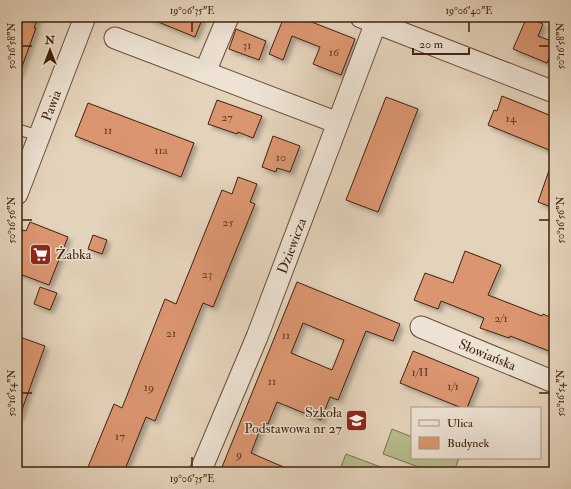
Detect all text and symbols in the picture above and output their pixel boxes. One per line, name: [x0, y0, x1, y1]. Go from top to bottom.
text: 19°06'35"E: [170, 5, 214, 17]
text: 19°06'40"E: [446, 5, 493, 17]
text: 50°16'58"N: [6, 23, 18, 69]
text: 50°16'58"N: [555, 23, 567, 69]
north arrow: [30, 30, 70, 70]
scale bar: [413, 30, 469, 56]
text: N: [44, 34, 56, 47]
text: 20 m: [419, 37, 444, 52]
house number: 31: [243, 38, 251, 53]
house number: 16: [329, 45, 340, 60]
street label: Pawia: [38, 87, 65, 123]
house number: 27: [221, 110, 233, 125]
house number: 14: [506, 111, 517, 126]
house number: 11: [104, 123, 112, 138]
house number: 11a: [154, 143, 169, 158]
house number: 10: [276, 150, 286, 165]
text: 50°16'56"N: [6, 197, 18, 243]
text: 50°16'56"N: [555, 197, 567, 243]
house number: 25: [222, 215, 234, 230]
street label: Dziewicza: [274, 216, 310, 276]
supermarket icon: Żabka: [27, 241, 53, 267]
place label: Żabka: [56, 246, 92, 263]
house number: 23: [202, 267, 212, 282]
house number: 2/1: [494, 311, 508, 326]
house number: 21: [166, 326, 176, 341]
house number: 11: [282, 328, 290, 343]
street label: Słowiańska: [456, 336, 519, 374]
house number: 1/II: [411, 365, 429, 380]
text: 50°16'54"N: [6, 369, 18, 416]
text: 50°16'54"N: [555, 369, 567, 416]
house number: 11: [268, 374, 276, 389]
house number: 1/1: [447, 379, 459, 394]
house number: 19: [144, 380, 154, 395]
place label: Szkoła Podstawowa nr 27: [244, 404, 343, 437]
school or university icon: Szkoła Podstawowa nr 27: [344, 407, 370, 433]
legend: [411, 407, 541, 459]
text: Ulica: [447, 416, 474, 431]
house number: 17: [115, 429, 125, 444]
text: Budynek: [447, 436, 489, 451]
house number: 9: [235, 447, 242, 462]
text: 19°06'35"E: [170, 473, 214, 485]

